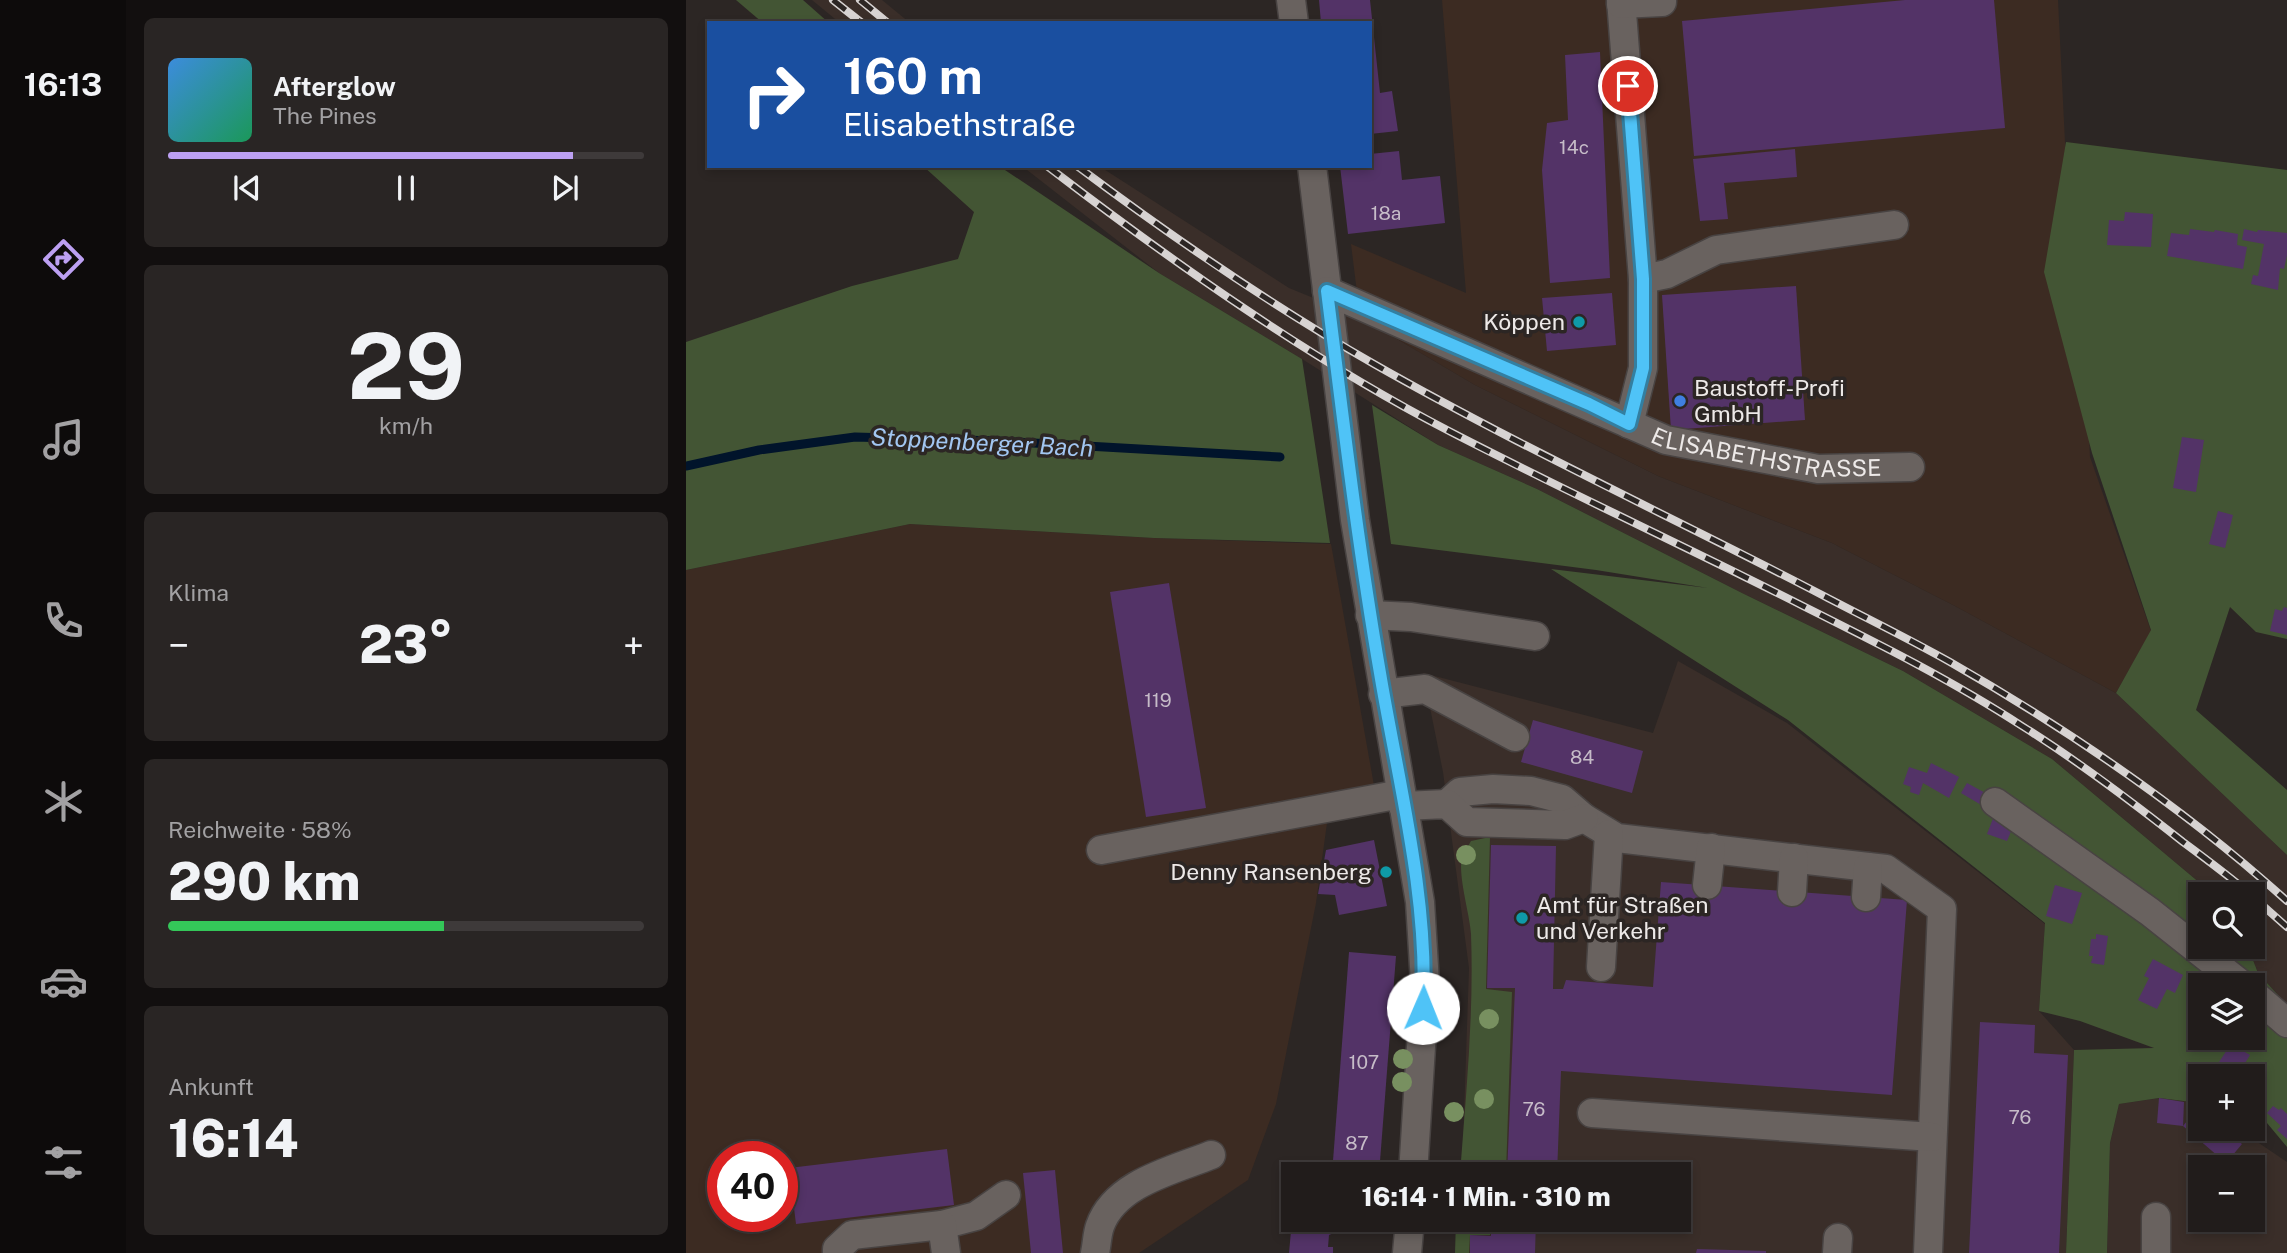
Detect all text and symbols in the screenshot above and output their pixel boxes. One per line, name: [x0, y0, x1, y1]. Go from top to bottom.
text: 160 m: [843, 47, 983, 105]
icon: right: [728, 49, 819, 140]
pin: [1598, 56, 1658, 116]
text: 16:13: [24, 66, 102, 103]
icon: arrive: [1609, 67, 1647, 105]
text: Afterglow: [273, 71, 396, 102]
text: The Pines: [273, 102, 377, 129]
text: Elisabethstraße: [843, 106, 1076, 143]
house number: 14c: [1559, 136, 1589, 158]
icon: previous: [228, 169, 266, 207]
icon: pause: [387, 169, 425, 207]
icon: next: [546, 169, 584, 207]
house number: 18a: [1371, 202, 1401, 224]
icon: directions: [39, 235, 88, 284]
place label: Köppen: [1483, 308, 1565, 335]
text: 29: [347, 313, 465, 419]
marker: Köppen: [1571, 314, 1587, 330]
place label: Baustoff-Profi GmbH: [1694, 374, 1845, 427]
marker: Baustoff-Profi GmbH: [1672, 393, 1688, 409]
text: km/h: [379, 412, 433, 439]
icon: music: [39, 415, 88, 464]
street label: ELISABETHSTRASSE: [1647, 421, 1882, 482]
water label: Stoppenberger Bach: [870, 422, 1094, 462]
text: Klima: [168, 579, 229, 606]
icon: phone: [39, 596, 88, 645]
text: 23°: [359, 614, 453, 675]
text: −: [168, 623, 189, 668]
text: +: [623, 623, 644, 668]
house number: 119: [1144, 689, 1172, 711]
house number: 84: [1570, 746, 1594, 768]
icon: climate: [39, 777, 88, 826]
text: Reichweite · 58%: [168, 816, 352, 843]
text: 290 km: [168, 851, 360, 912]
place label: Denny Ransenberg: [1170, 858, 1372, 885]
marker: Denny Ransenberg: [1378, 864, 1394, 880]
map controls: [2188, 882, 2265, 1232]
button: search: [2188, 882, 2265, 959]
place label: Amt für Straßen und Verkehr: [1536, 891, 1709, 944]
marker: Amt für Straßen und Verkehr: [1514, 910, 1530, 926]
icon: car: [39, 957, 88, 1006]
position arrow: [1386, 971, 1460, 1045]
button: layers: [2188, 973, 2265, 1050]
house number: 107: [1349, 1051, 1379, 1073]
button: +: [2188, 1064, 2265, 1141]
text: Ankunft: [168, 1073, 254, 1100]
house number: 76: [1523, 1098, 1545, 1120]
house number: 76: [2009, 1106, 2031, 1128]
text: 16:14: [168, 1108, 299, 1169]
house number: 87: [1345, 1132, 1369, 1154]
icon: filters: [39, 1138, 88, 1187]
speed limit sign: 40: [707, 1141, 798, 1232]
button: −: [2188, 1155, 2265, 1232]
text: 16:14 · 1 Min. · 310 m: [1361, 1181, 1611, 1212]

